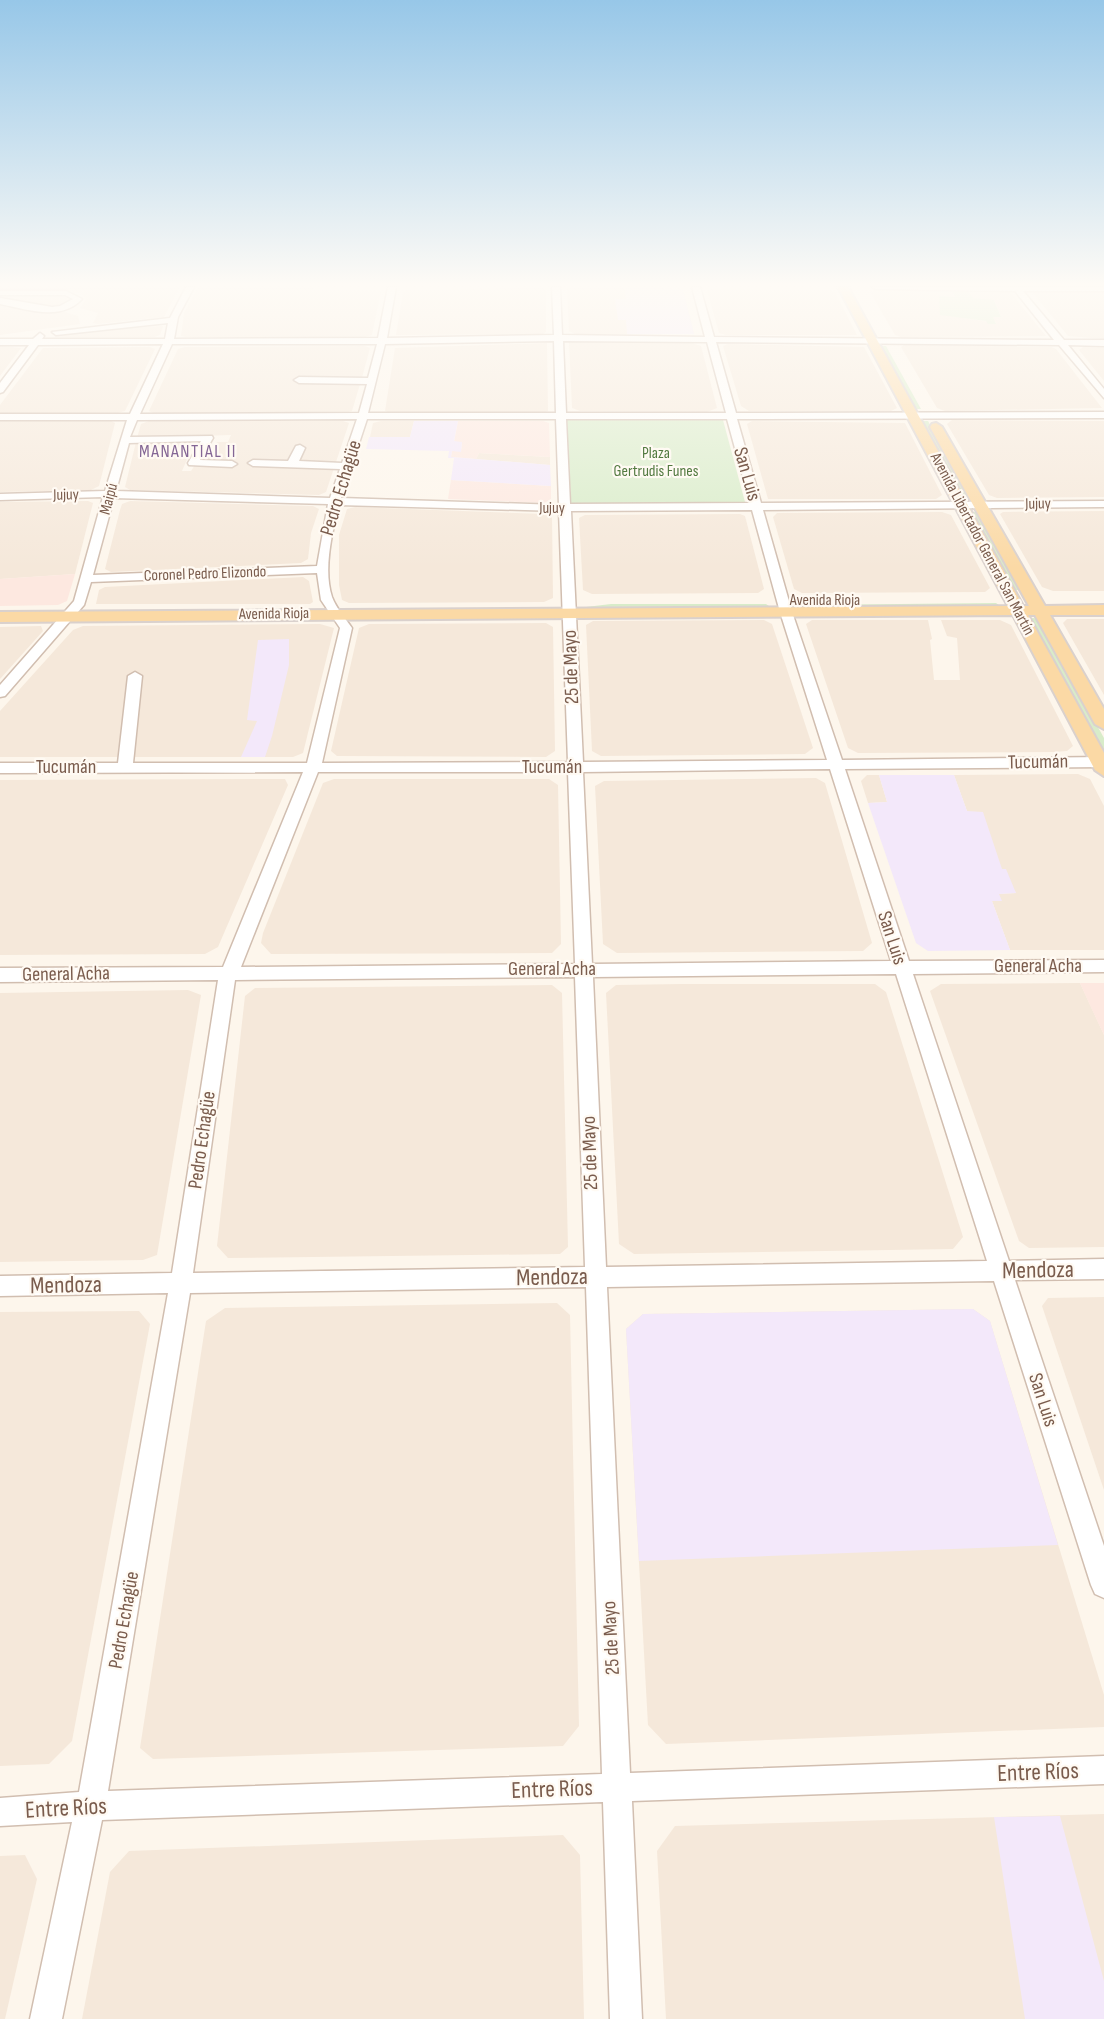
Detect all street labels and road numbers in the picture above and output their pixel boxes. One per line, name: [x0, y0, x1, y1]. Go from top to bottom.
street label: Pedro Echagüe: [315, 437, 367, 539]
street label: San Luis: [728, 444, 766, 504]
street label: Avenida Libertador General San Martín: [925, 449, 1038, 638]
street label: Maipú: [96, 481, 122, 517]
street label: Jujuy: [52, 485, 79, 505]
street label: Jujuy: [1024, 494, 1051, 514]
street label: Jujuy: [538, 499, 565, 518]
street label: Coronel Pedro Elizondo: [143, 562, 267, 586]
street label: Avenida Rioja: [789, 591, 860, 610]
street label: Avenida Rioja: [238, 604, 309, 624]
street label: 25 de Mayo: [558, 629, 584, 705]
street label: Tucumán: [1008, 749, 1068, 775]
street label: Tucumán: [36, 755, 96, 779]
street label: Tucumán: [522, 755, 582, 779]
street label: San Luis: [872, 908, 912, 968]
street label: General Acha: [994, 954, 1082, 978]
street label: General Acha: [508, 957, 596, 981]
street label: General Acha: [22, 961, 110, 987]
street label: Pedro Echagüe: [183, 1090, 221, 1190]
street label: 25 de Mayo: [577, 1115, 603, 1191]
street label: Mendoza: [1002, 1255, 1074, 1285]
street label: Mendoza: [516, 1262, 588, 1292]
street label: Mendoza: [30, 1270, 102, 1300]
street label: San Luis: [1023, 1370, 1063, 1430]
street label: Pedro Echagüe: [104, 1569, 144, 1671]
street label: 25 de Mayo: [597, 1600, 625, 1676]
street label: Entre Ríos: [997, 1756, 1079, 1788]
street label: Entre Ríos: [511, 1773, 593, 1805]
street label: Entre Ríos: [24, 1791, 108, 1825]

